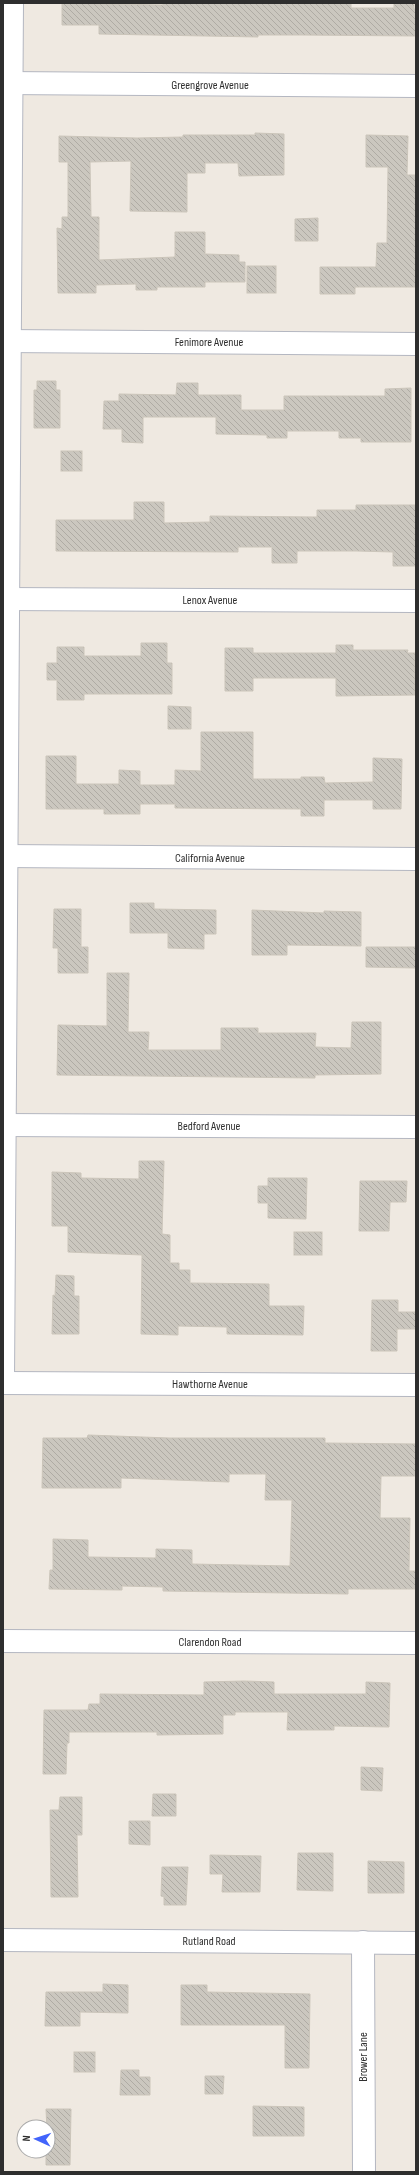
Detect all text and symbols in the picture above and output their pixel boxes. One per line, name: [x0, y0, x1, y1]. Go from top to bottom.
street label: Greengrove Avenue: [171, 78, 249, 93]
street label: Fenimore Avenue: [175, 335, 243, 350]
street label: Lenox Avenue: [183, 593, 238, 608]
street label: California Avenue: [175, 851, 245, 866]
street label: Bedford Avenue: [178, 1119, 241, 1134]
street label: Hawthorne Avenue: [172, 1377, 248, 1392]
street label: Clarendon Road: [179, 1635, 241, 1650]
street label: Rutland Road: [182, 1934, 236, 1949]
street label: Brower Lane: [356, 2032, 371, 2082]
north arrow: [16, 2119, 56, 2159]
text: N: [20, 2135, 33, 2142]

